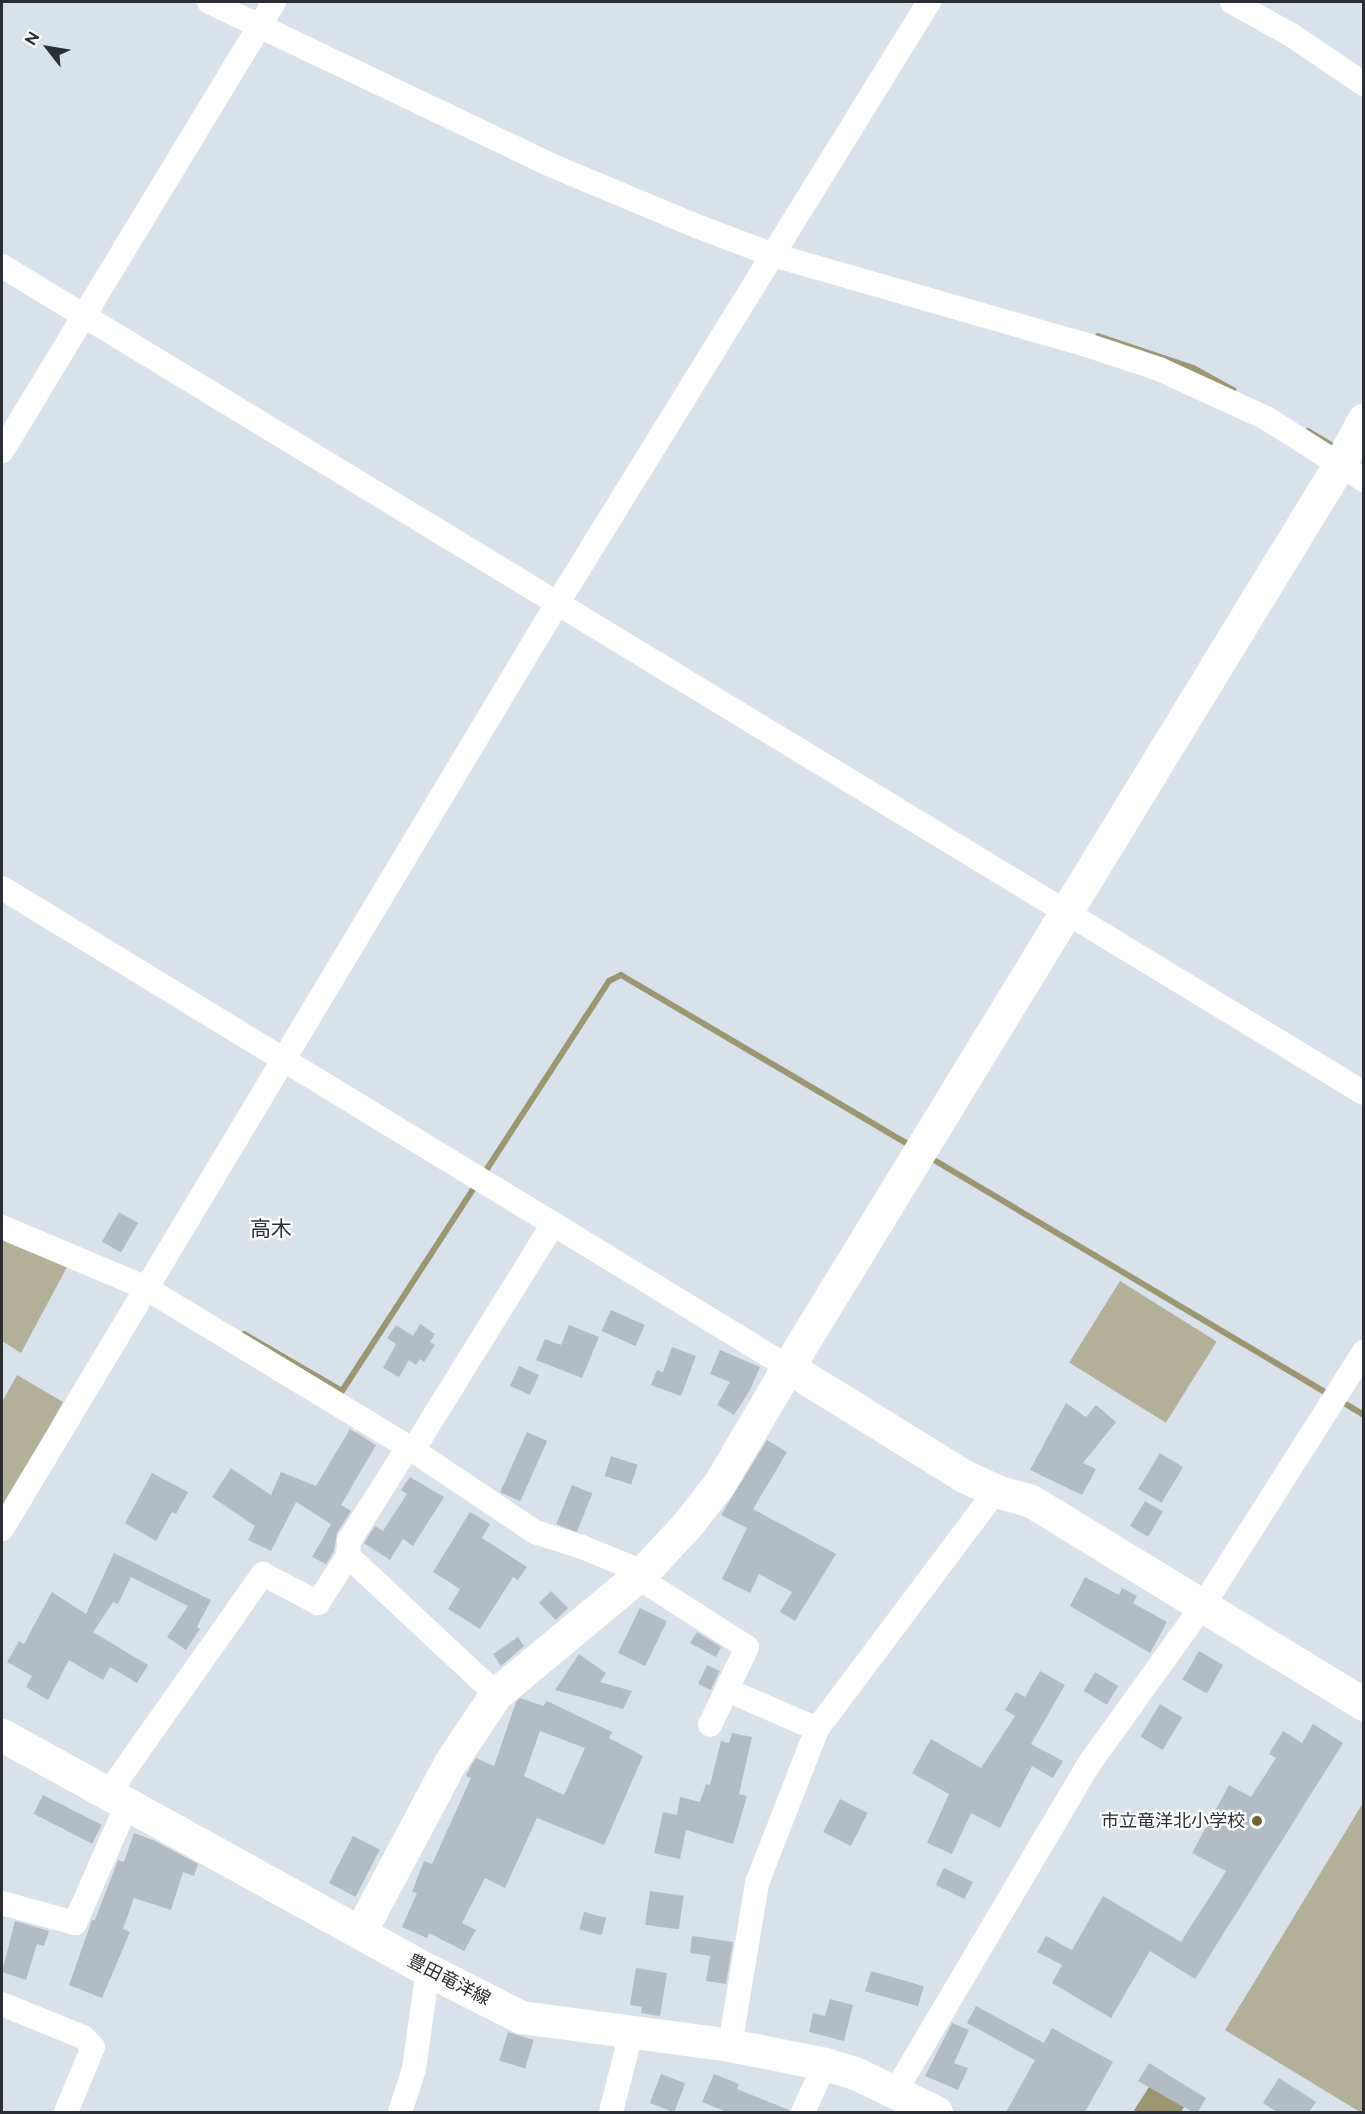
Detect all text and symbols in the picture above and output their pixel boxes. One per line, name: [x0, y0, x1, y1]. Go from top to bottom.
north arrow: [18, 18, 78, 78]
text: N: [21, 28, 43, 49]
district label: 高木: [250, 1216, 292, 1242]
place label: 市立竜洋北小学校: [1101, 1810, 1245, 1832]
marker: 市立竜洋北小学校: [1250, 1814, 1264, 1828]
street label: 豊田竜洋線: [404, 1950, 494, 2010]

